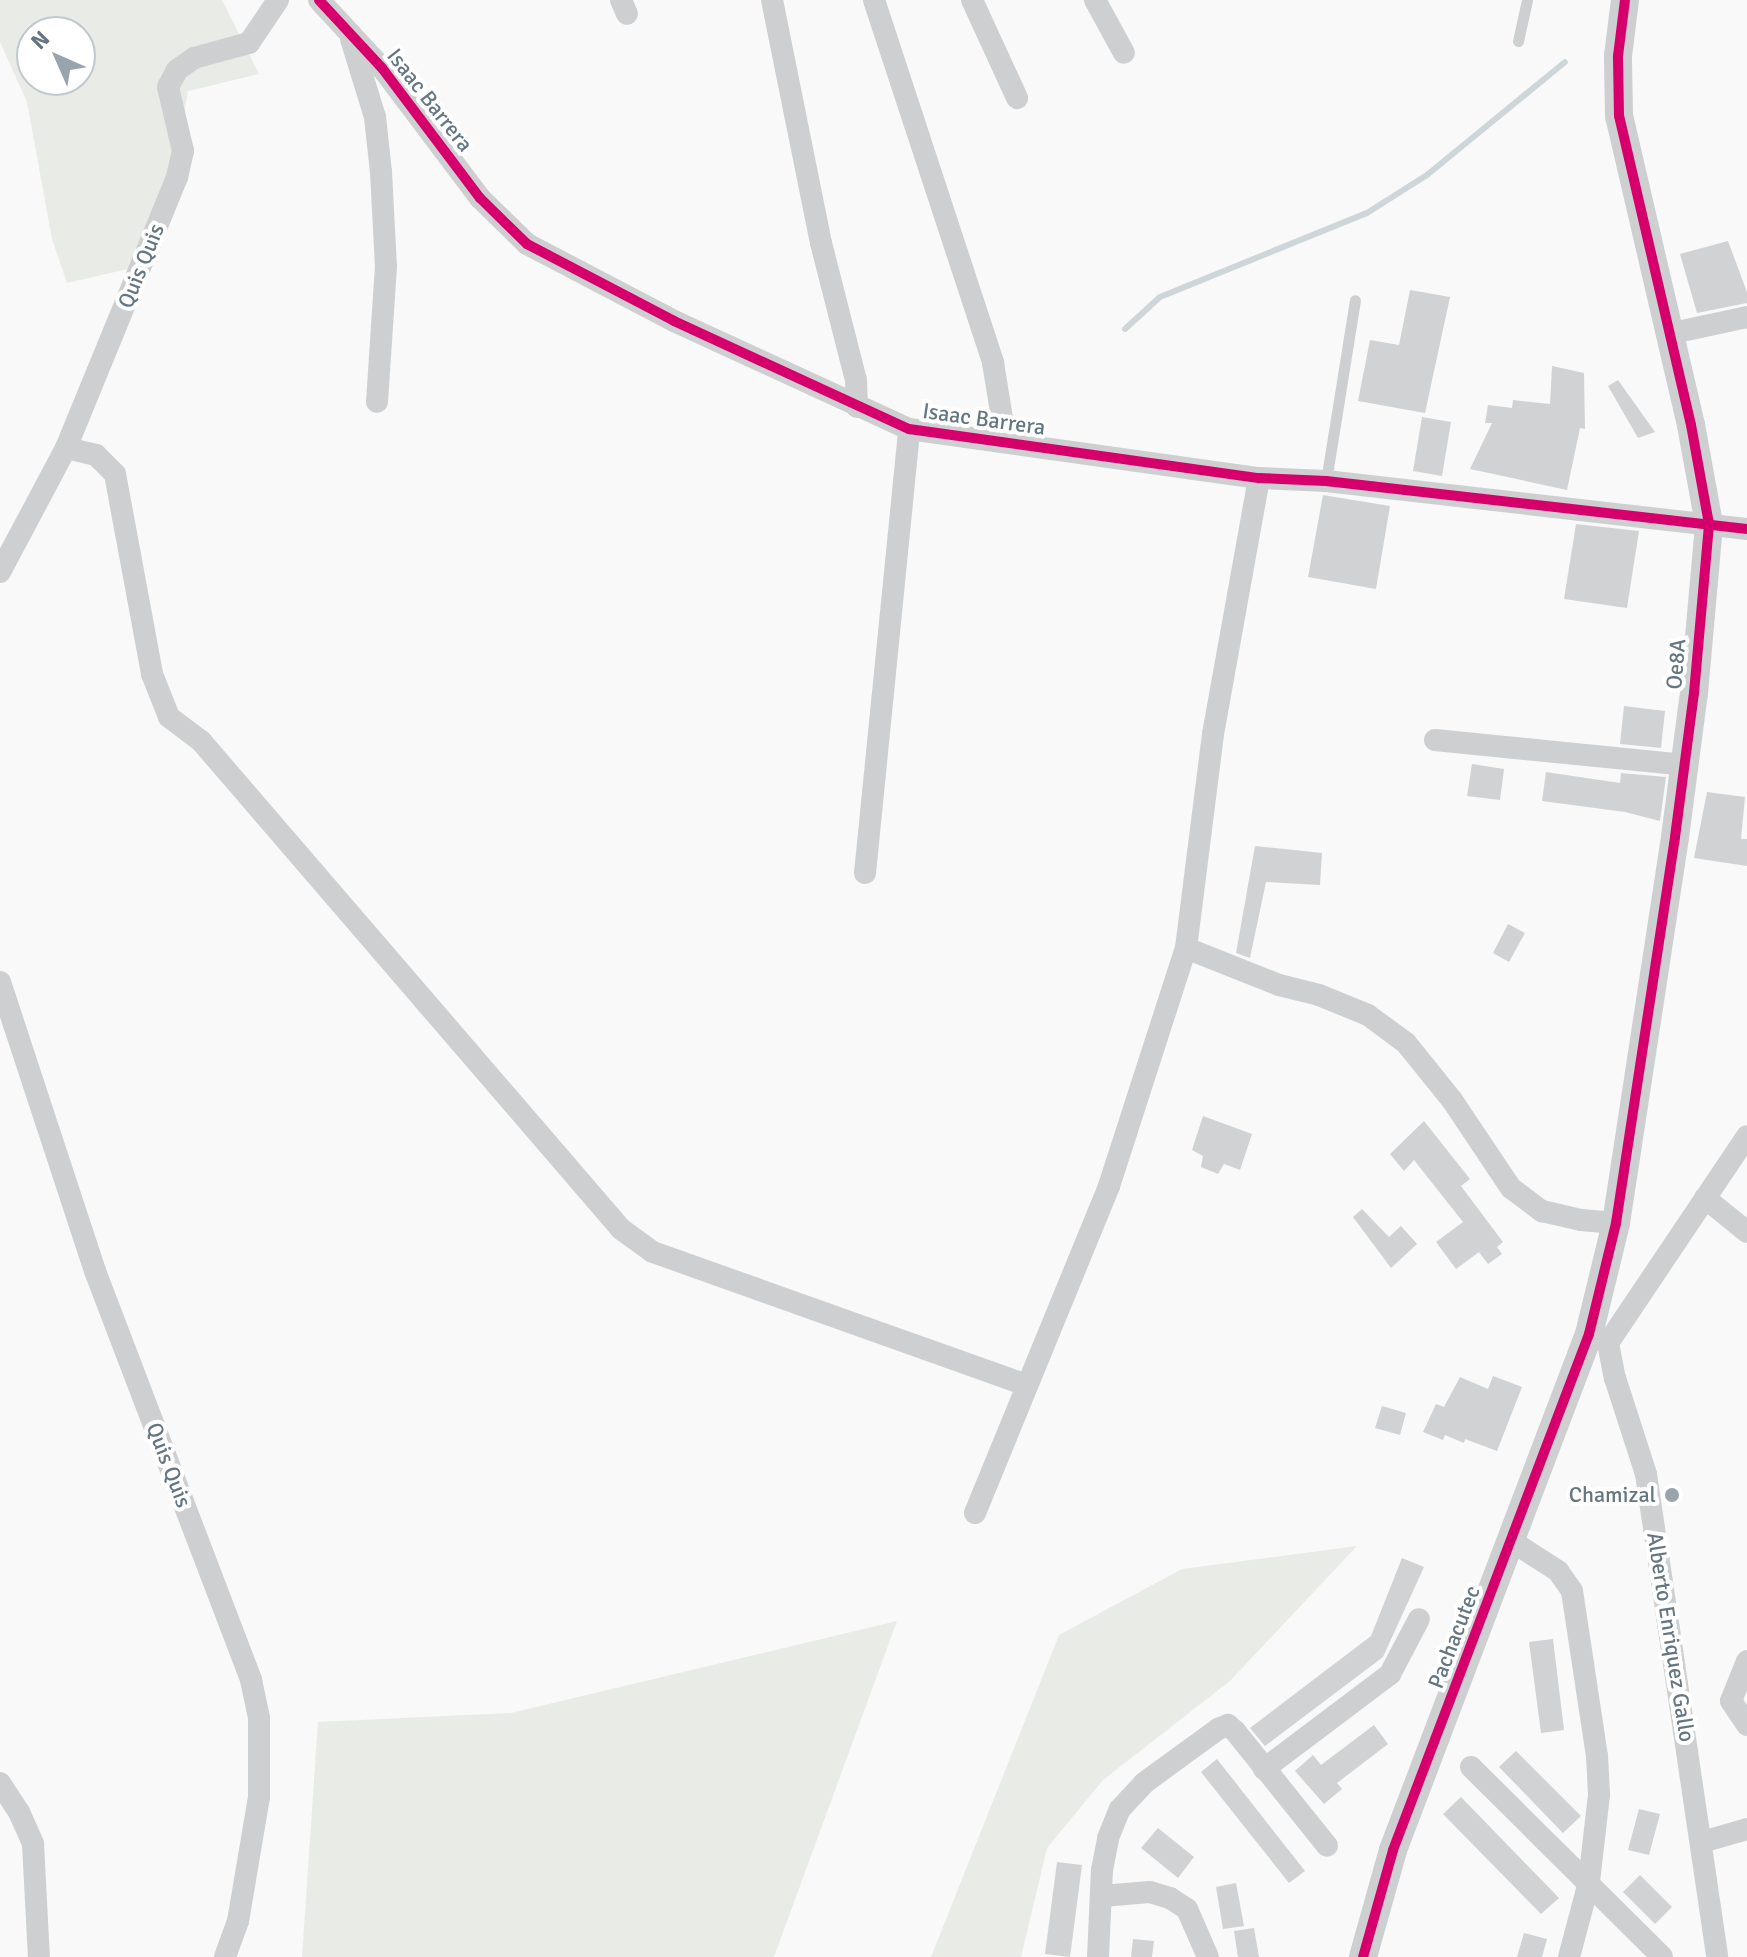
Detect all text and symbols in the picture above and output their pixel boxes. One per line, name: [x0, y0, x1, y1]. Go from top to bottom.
north arrow: [16, 16, 96, 96]
text: N: [25, 25, 55, 55]
street label: Isaac Barrera: [381, 43, 479, 157]
street label: Quis Quis: [112, 220, 170, 312]
street label: Isaac Barrera: [921, 397, 1047, 441]
street label: Oe8A: [1661, 638, 1691, 690]
street label: Quis Quis: [141, 1419, 197, 1511]
place label: Chamizal: [1569, 1482, 1656, 1508]
marker: Chamizal: [1663, 1486, 1681, 1504]
street label: Alberto Enriquez Gallo: [1641, 1530, 1701, 1744]
street label: Pachacutec: [1422, 1582, 1486, 1692]

